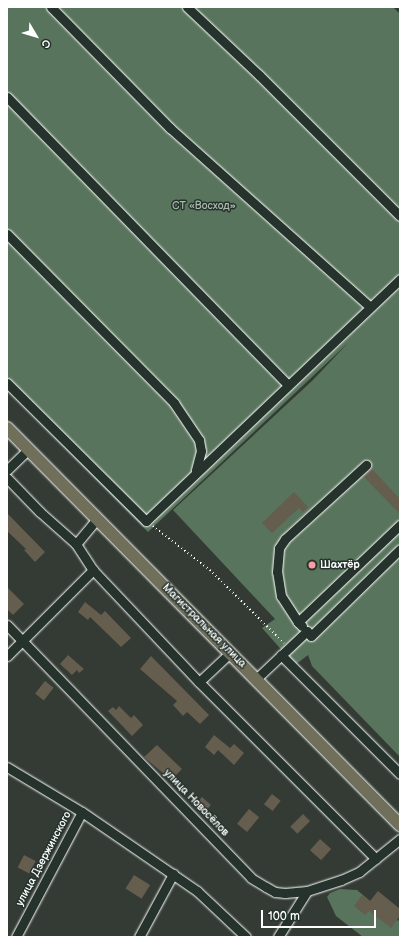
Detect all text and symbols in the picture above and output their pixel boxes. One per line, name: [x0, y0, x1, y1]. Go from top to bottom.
north arrow: [16, 16, 56, 56]
text: С: [38, 37, 53, 51]
park label: СТ «Восход»: [172, 199, 236, 213]
place label: Шахтёр: [320, 558, 360, 572]
marker: Шахтёр: [307, 560, 317, 570]
street label: Магистральная улица: [159, 581, 249, 671]
street label: улица Новосёлов: [161, 767, 231, 839]
street label: улица Дзержинского: [13, 809, 75, 909]
scale bar: [263, 902, 378, 928]
text: 100 m: [268, 909, 300, 924]

